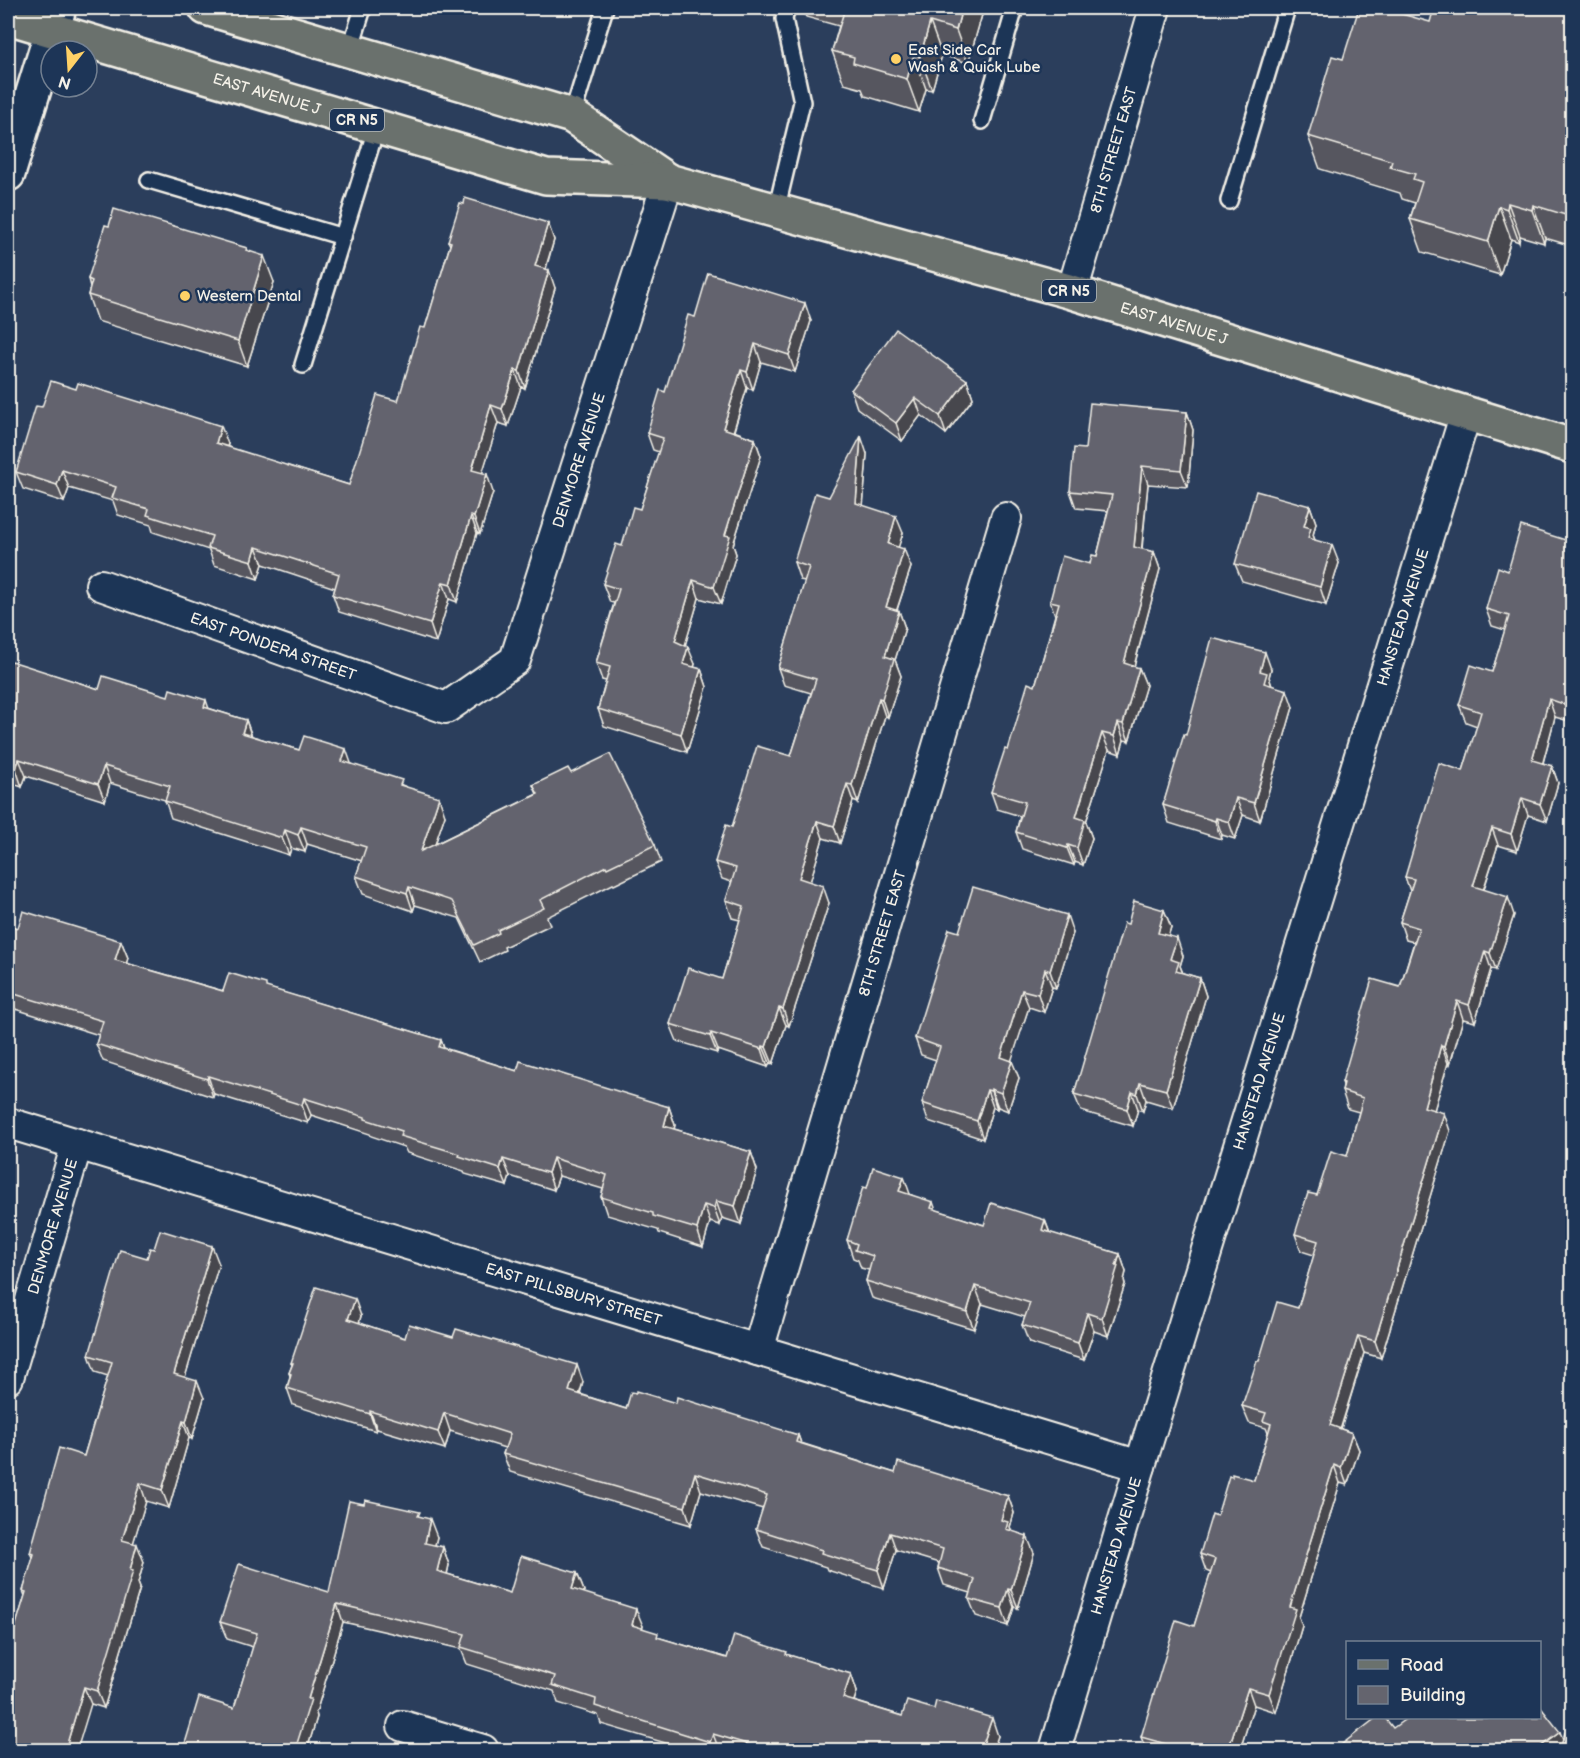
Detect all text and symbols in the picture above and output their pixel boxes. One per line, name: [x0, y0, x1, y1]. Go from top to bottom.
north arrow: [39, 39, 99, 99]
place label: East Side Car Wash & Quick Lube: [908, 41, 1040, 77]
marker: East Side Car Wash & Quick Lube: [889, 52, 903, 66]
street label: EAST AVENUE J: [210, 69, 324, 120]
text: N: [57, 71, 74, 93]
street label: 8TH STREET EAST: [1087, 85, 1141, 215]
road number: CR N5: [330, 109, 384, 131]
road number: CR N5: [1042, 280, 1096, 302]
place label: Western Dental: [197, 287, 301, 306]
marker: Western Dental: [178, 289, 192, 303]
street label: EAST AVENUE J: [1118, 298, 1231, 350]
street label: DENMORE AVENUE: [549, 391, 610, 530]
street label: HANSTEAD AVENUE: [1373, 546, 1433, 688]
street label: EAST PONDERA STREET: [188, 609, 359, 685]
street label: 8TH STREET EAST: [855, 868, 911, 999]
street label: HANSTEAD AVENUE: [1229, 1011, 1290, 1152]
street label: DENMORE AVENUE: [24, 1156, 82, 1297]
street label: EAST PILLSBURY STREET: [483, 1259, 664, 1331]
street label: HANSTEAD AVENUE: [1087, 1475, 1146, 1617]
legend: [1346, 1641, 1541, 1719]
text: Road: [1400, 1655, 1444, 1676]
text: Building: [1400, 1685, 1466, 1706]

